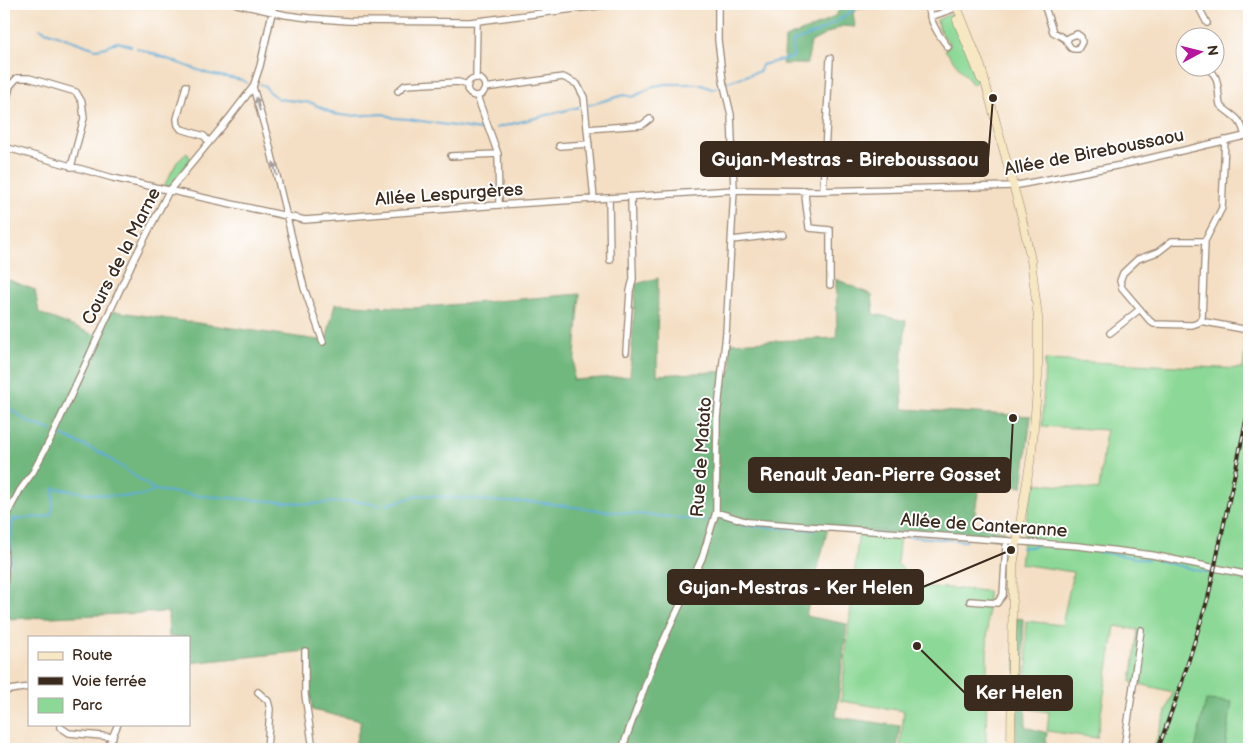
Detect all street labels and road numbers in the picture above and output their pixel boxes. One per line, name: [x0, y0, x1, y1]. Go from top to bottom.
street label: Allée de Bireboussaou: [1002, 125, 1186, 180]
street label: Allée Lespurgères: [374, 179, 524, 210]
street label: Cours de la Marne: [78, 184, 165, 328]
street label: Rue de Matato: [687, 396, 716, 518]
street label: Allée de Canteranne: [900, 509, 1068, 542]

